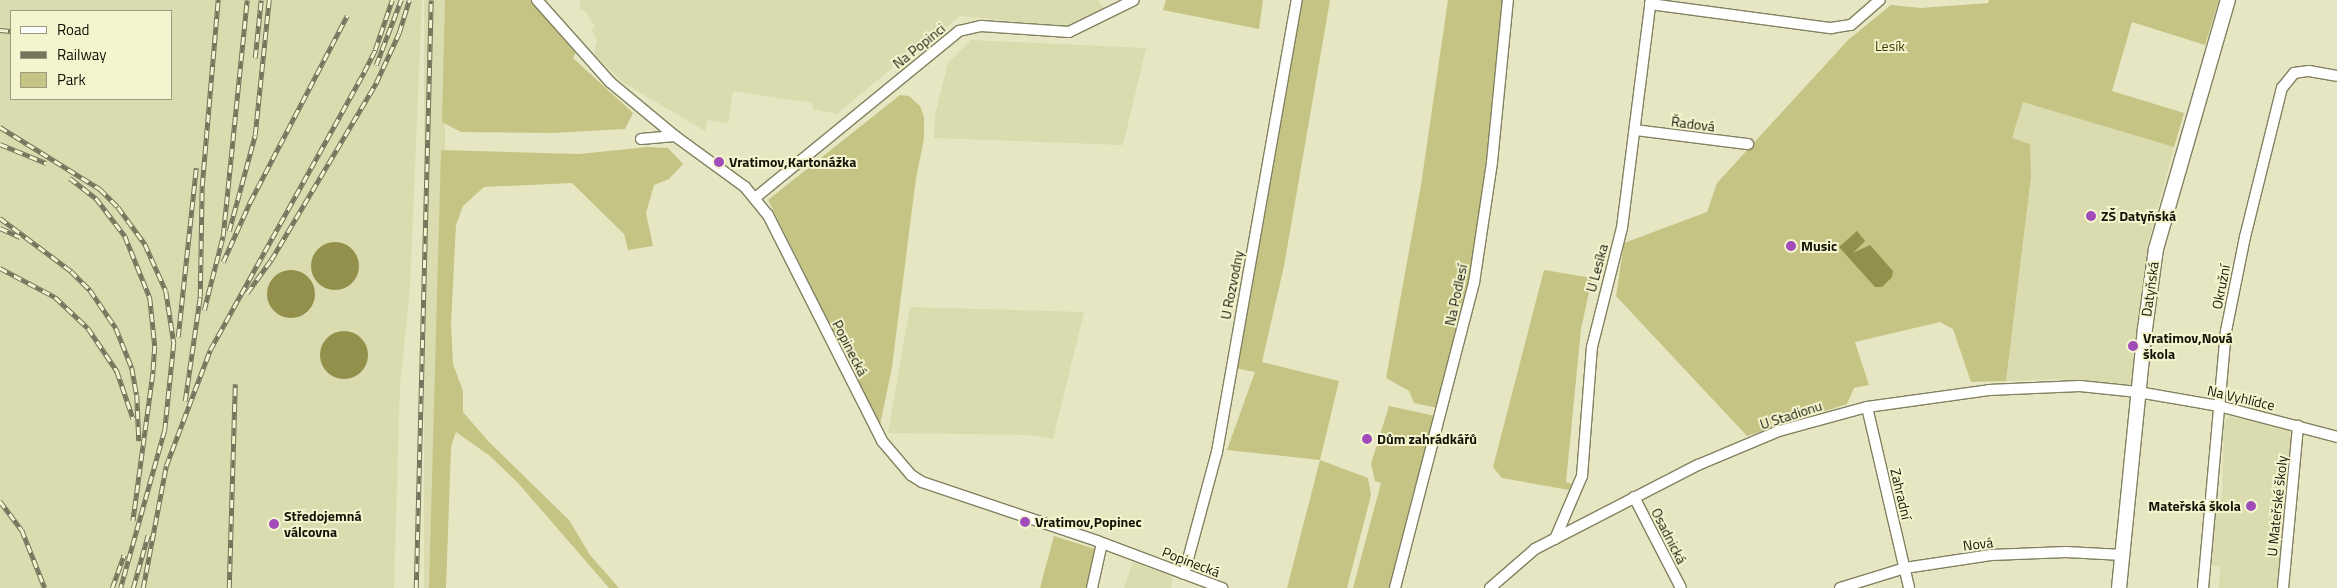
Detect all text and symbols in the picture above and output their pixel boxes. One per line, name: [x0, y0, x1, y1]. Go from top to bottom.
legend: [10, 10, 172, 100]
text: Road: [57, 18, 89, 41]
street label: Na Popinci: [889, 20, 949, 72]
park label: Lesík: [1875, 38, 1905, 54]
text: Railway: [57, 43, 107, 66]
text: Park: [57, 68, 86, 91]
street label: Řadová: [1670, 113, 1716, 135]
place label: Vratimov,Kartonážka: [729, 154, 856, 170]
marker: Vratimov,Kartonážka: [713, 156, 725, 168]
place label: ZŠ Datyňská: [2101, 208, 2176, 224]
marker: ZŠ Datyňská: [2085, 210, 2097, 222]
place label: Music: [1801, 238, 1837, 254]
marker: Music: [1785, 240, 1797, 252]
street label: U Lesíka: [1583, 242, 1611, 294]
street label: U Rozvodny: [1217, 249, 1247, 321]
street label: Datyňská: [2138, 260, 2162, 318]
street label: Na Podlesí: [1441, 263, 1471, 327]
street label: Okružní: [2208, 263, 2234, 311]
street label: Popinecká: [829, 317, 871, 379]
place label: Vratimov,Nová škola: [2143, 330, 2233, 362]
marker: Vratimov,Nová škola: [2127, 340, 2139, 352]
street label: Na Vyhlídce: [2206, 382, 2276, 414]
street label: U Stadionu: [1758, 397, 1824, 433]
place label: Dům zahrádkářů: [1377, 431, 1477, 447]
marker: Dům zahrádkářů: [1361, 433, 1373, 445]
street label: U Mateřské školy: [2263, 455, 2291, 557]
street label: Zahradní: [1887, 467, 1915, 521]
place label: Mateřská škola: [2148, 498, 2241, 514]
marker: Mateřská škola: [2245, 500, 2257, 512]
street label: Osadnická: [1648, 505, 1690, 567]
place label: Středojemná válcovna: [284, 508, 362, 540]
place label: Vratimov,Popinec: [1035, 514, 1142, 530]
marker: Vratimov,Popinec: [1019, 516, 1031, 528]
marker: Středojemná válcovna: [268, 518, 280, 530]
street label: Nová: [1962, 534, 1994, 554]
street label: Popinecká: [1160, 543, 1222, 581]

